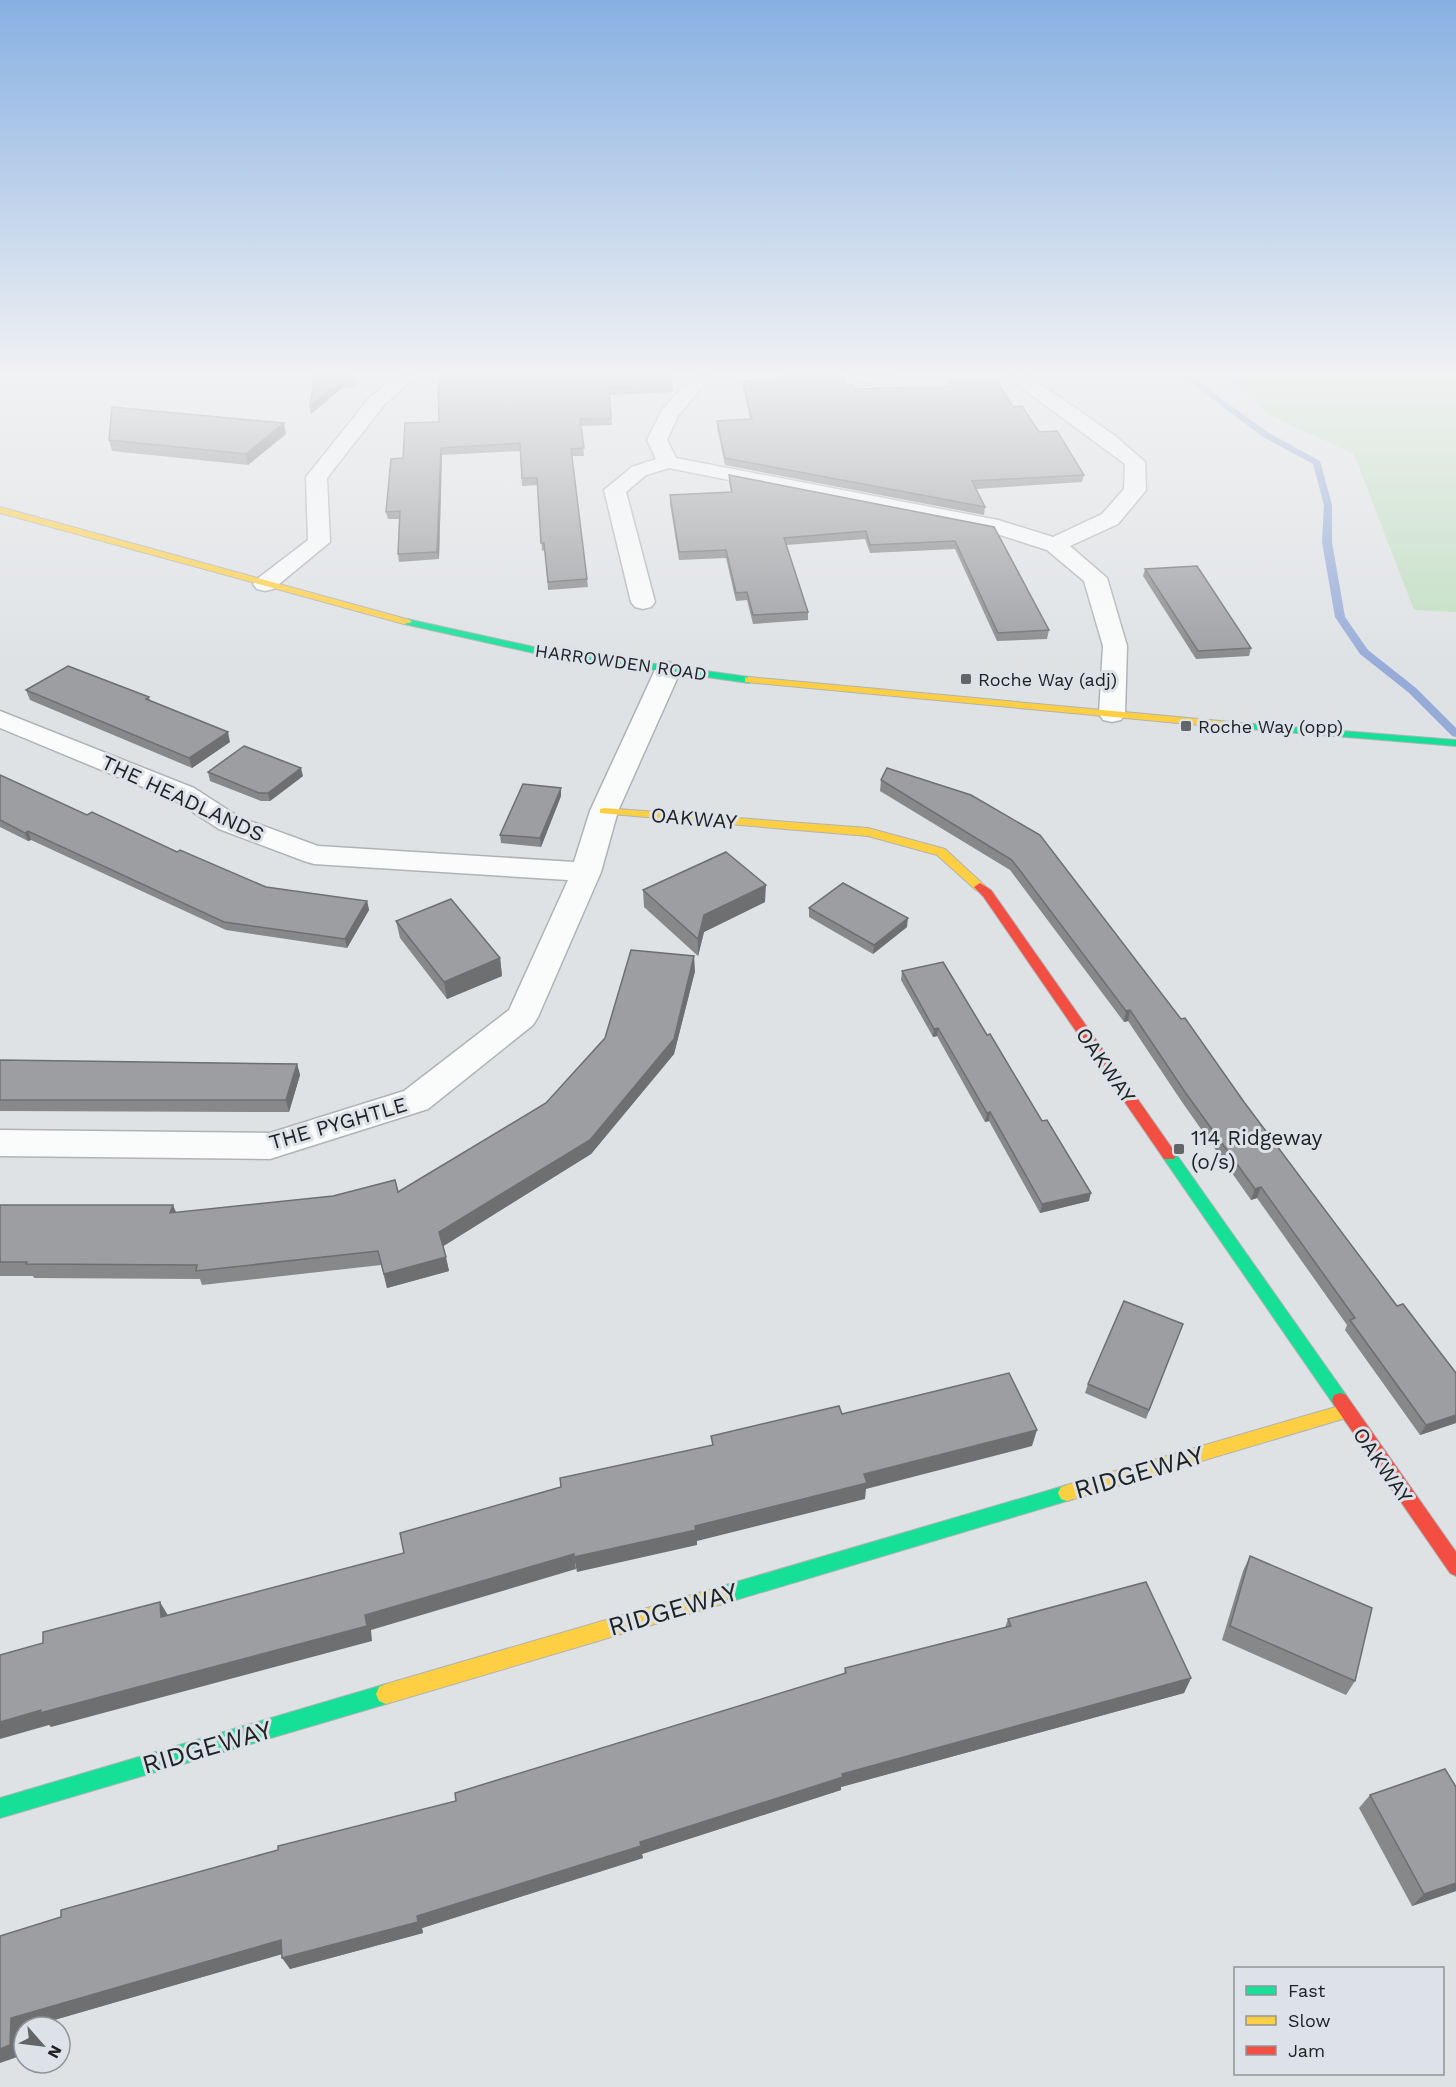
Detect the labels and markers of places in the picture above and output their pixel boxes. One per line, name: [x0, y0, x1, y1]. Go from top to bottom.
place label: Roche Way (adj): [978, 669, 1117, 690]
marker: Roche Way (adj): [959, 672, 973, 686]
place label: Roche Way (opp): [1198, 716, 1343, 737]
marker: Roche Way (opp): [1179, 719, 1193, 733]
place label: 114 Ridgeway (o/s): [1191, 1125, 1323, 1174]
marker: 114 Ridgeway (o/s): [1172, 1142, 1186, 1156]

